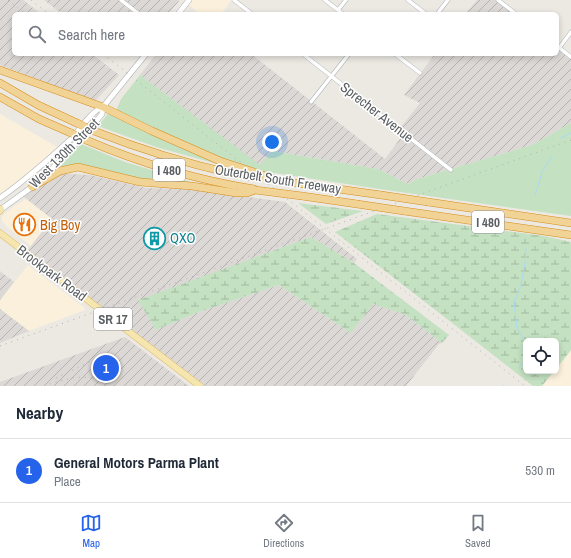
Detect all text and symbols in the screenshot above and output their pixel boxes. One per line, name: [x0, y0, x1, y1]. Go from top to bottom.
search box: [12, 12, 559, 56]
icon: search: [26, 23, 48, 45]
text: Search here: [58, 24, 125, 45]
street label: Sprecher Avenue: [337, 78, 417, 146]
street label: West 130th Street: [25, 114, 103, 192]
your location: [262, 132, 282, 152]
road number: I 480: [153, 159, 185, 181]
street label: Outerbelt South Freeway: [214, 160, 343, 198]
road number: I 480: [472, 211, 504, 233]
restaurant icon: Big Boy: [11, 212, 37, 238]
place label: Big Boy: [40, 216, 80, 234]
building icon: QXO: [141, 225, 167, 251]
place label: QXO: [170, 229, 196, 247]
street label: Brookpark Road: [13, 241, 91, 305]
road number: SR 17: [94, 308, 132, 330]
map controls: [523, 338, 559, 374]
button: locate: [523, 338, 559, 374]
pin: 1: [93, 353, 119, 383]
text: Nearby: [16, 401, 63, 424]
text: General Motors Parma Plant: [54, 452, 219, 473]
text: 1: [26, 462, 32, 479]
text: 530 m: [525, 462, 555, 479]
text: Place: [54, 473, 81, 490]
tab: Map: [80, 512, 102, 550]
tab: Directions: [263, 512, 304, 550]
tab: Saved: [465, 512, 491, 550]

